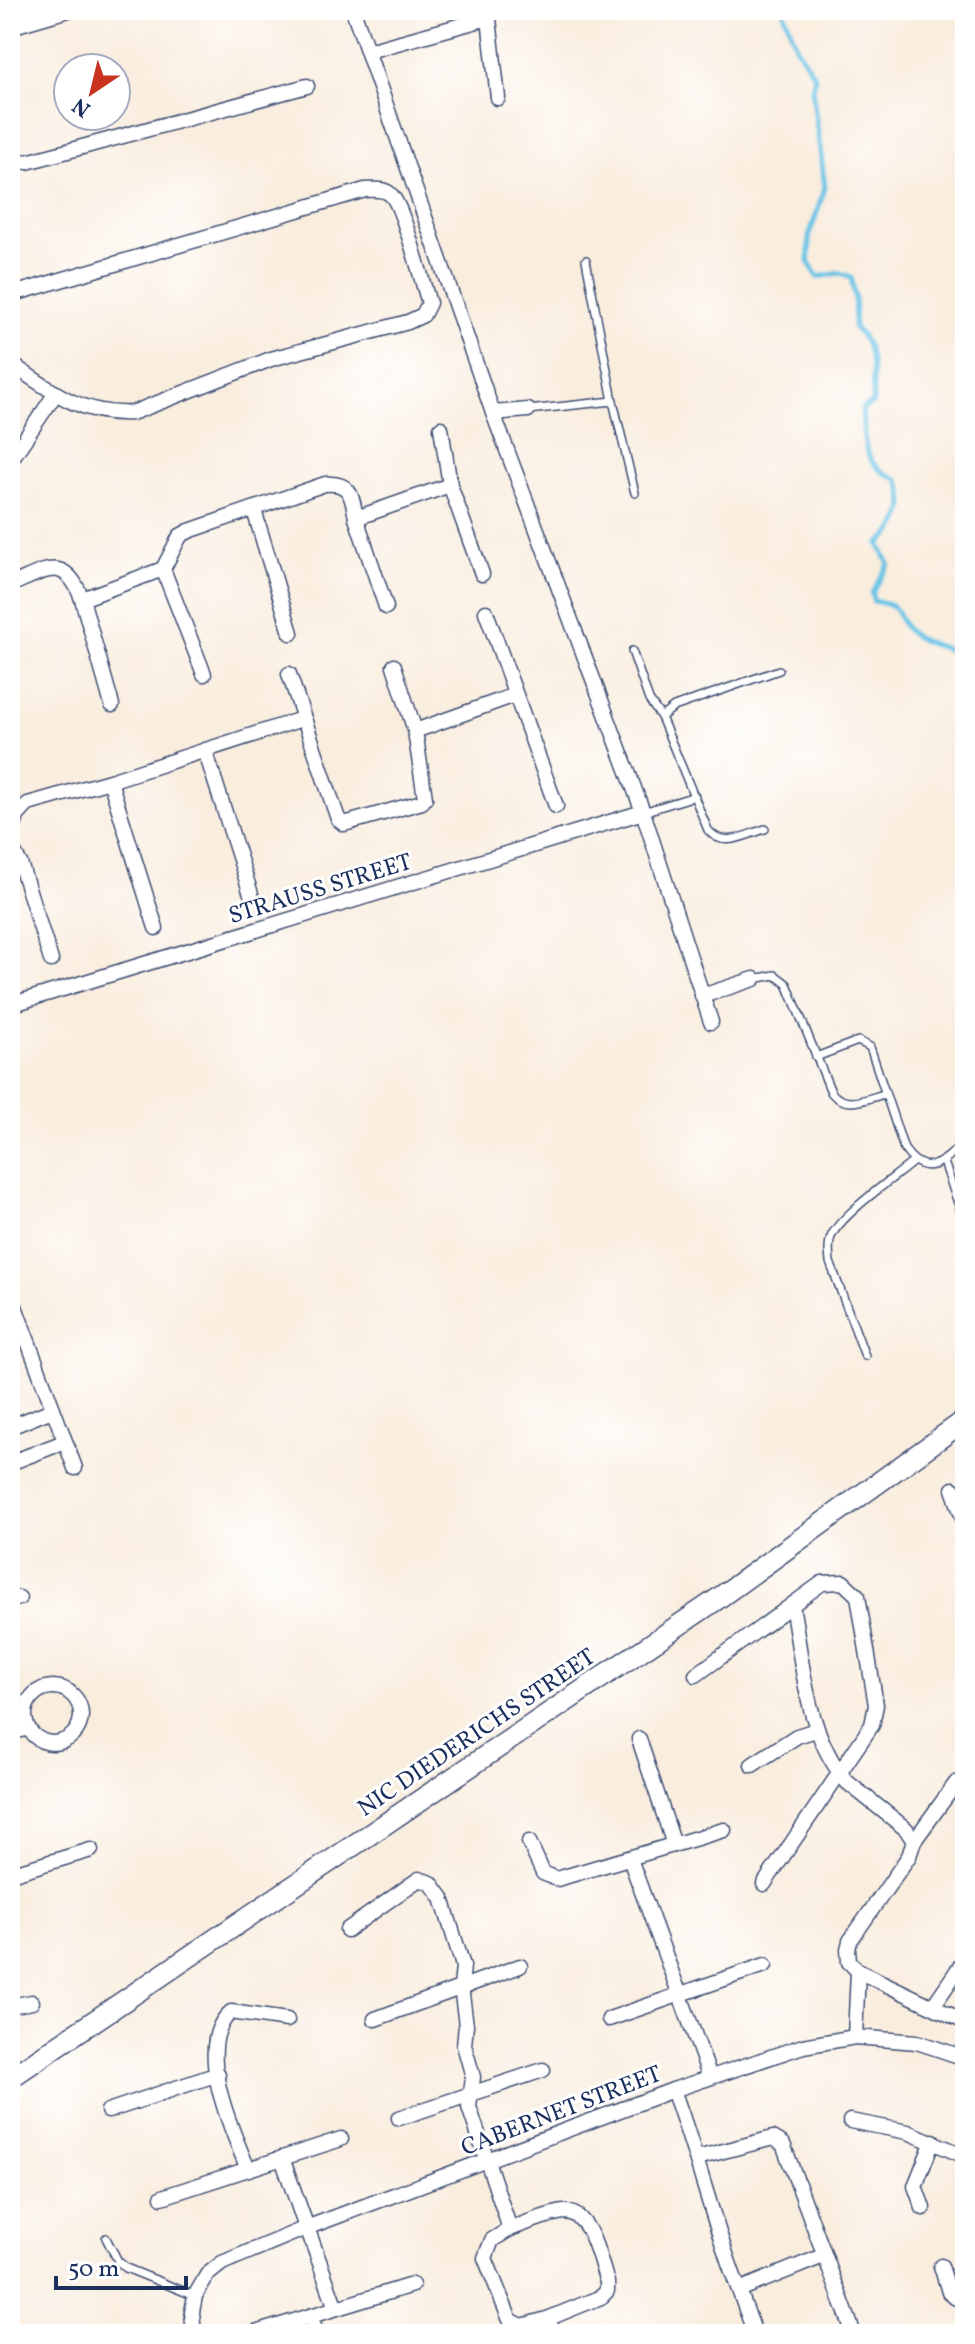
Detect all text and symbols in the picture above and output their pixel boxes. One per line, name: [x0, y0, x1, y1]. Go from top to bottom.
north arrow: [52, 52, 132, 132]
text: N: [67, 89, 97, 124]
street label: STRAUSS STREET: [225, 846, 416, 934]
street label: NIC DIEDERICHS STREET: [351, 1641, 603, 1826]
street label: CABERNET STREET: [457, 2058, 667, 2166]
scale bar: [56, 2240, 186, 2290]
text: 50 m: [68, 2253, 120, 2287]

